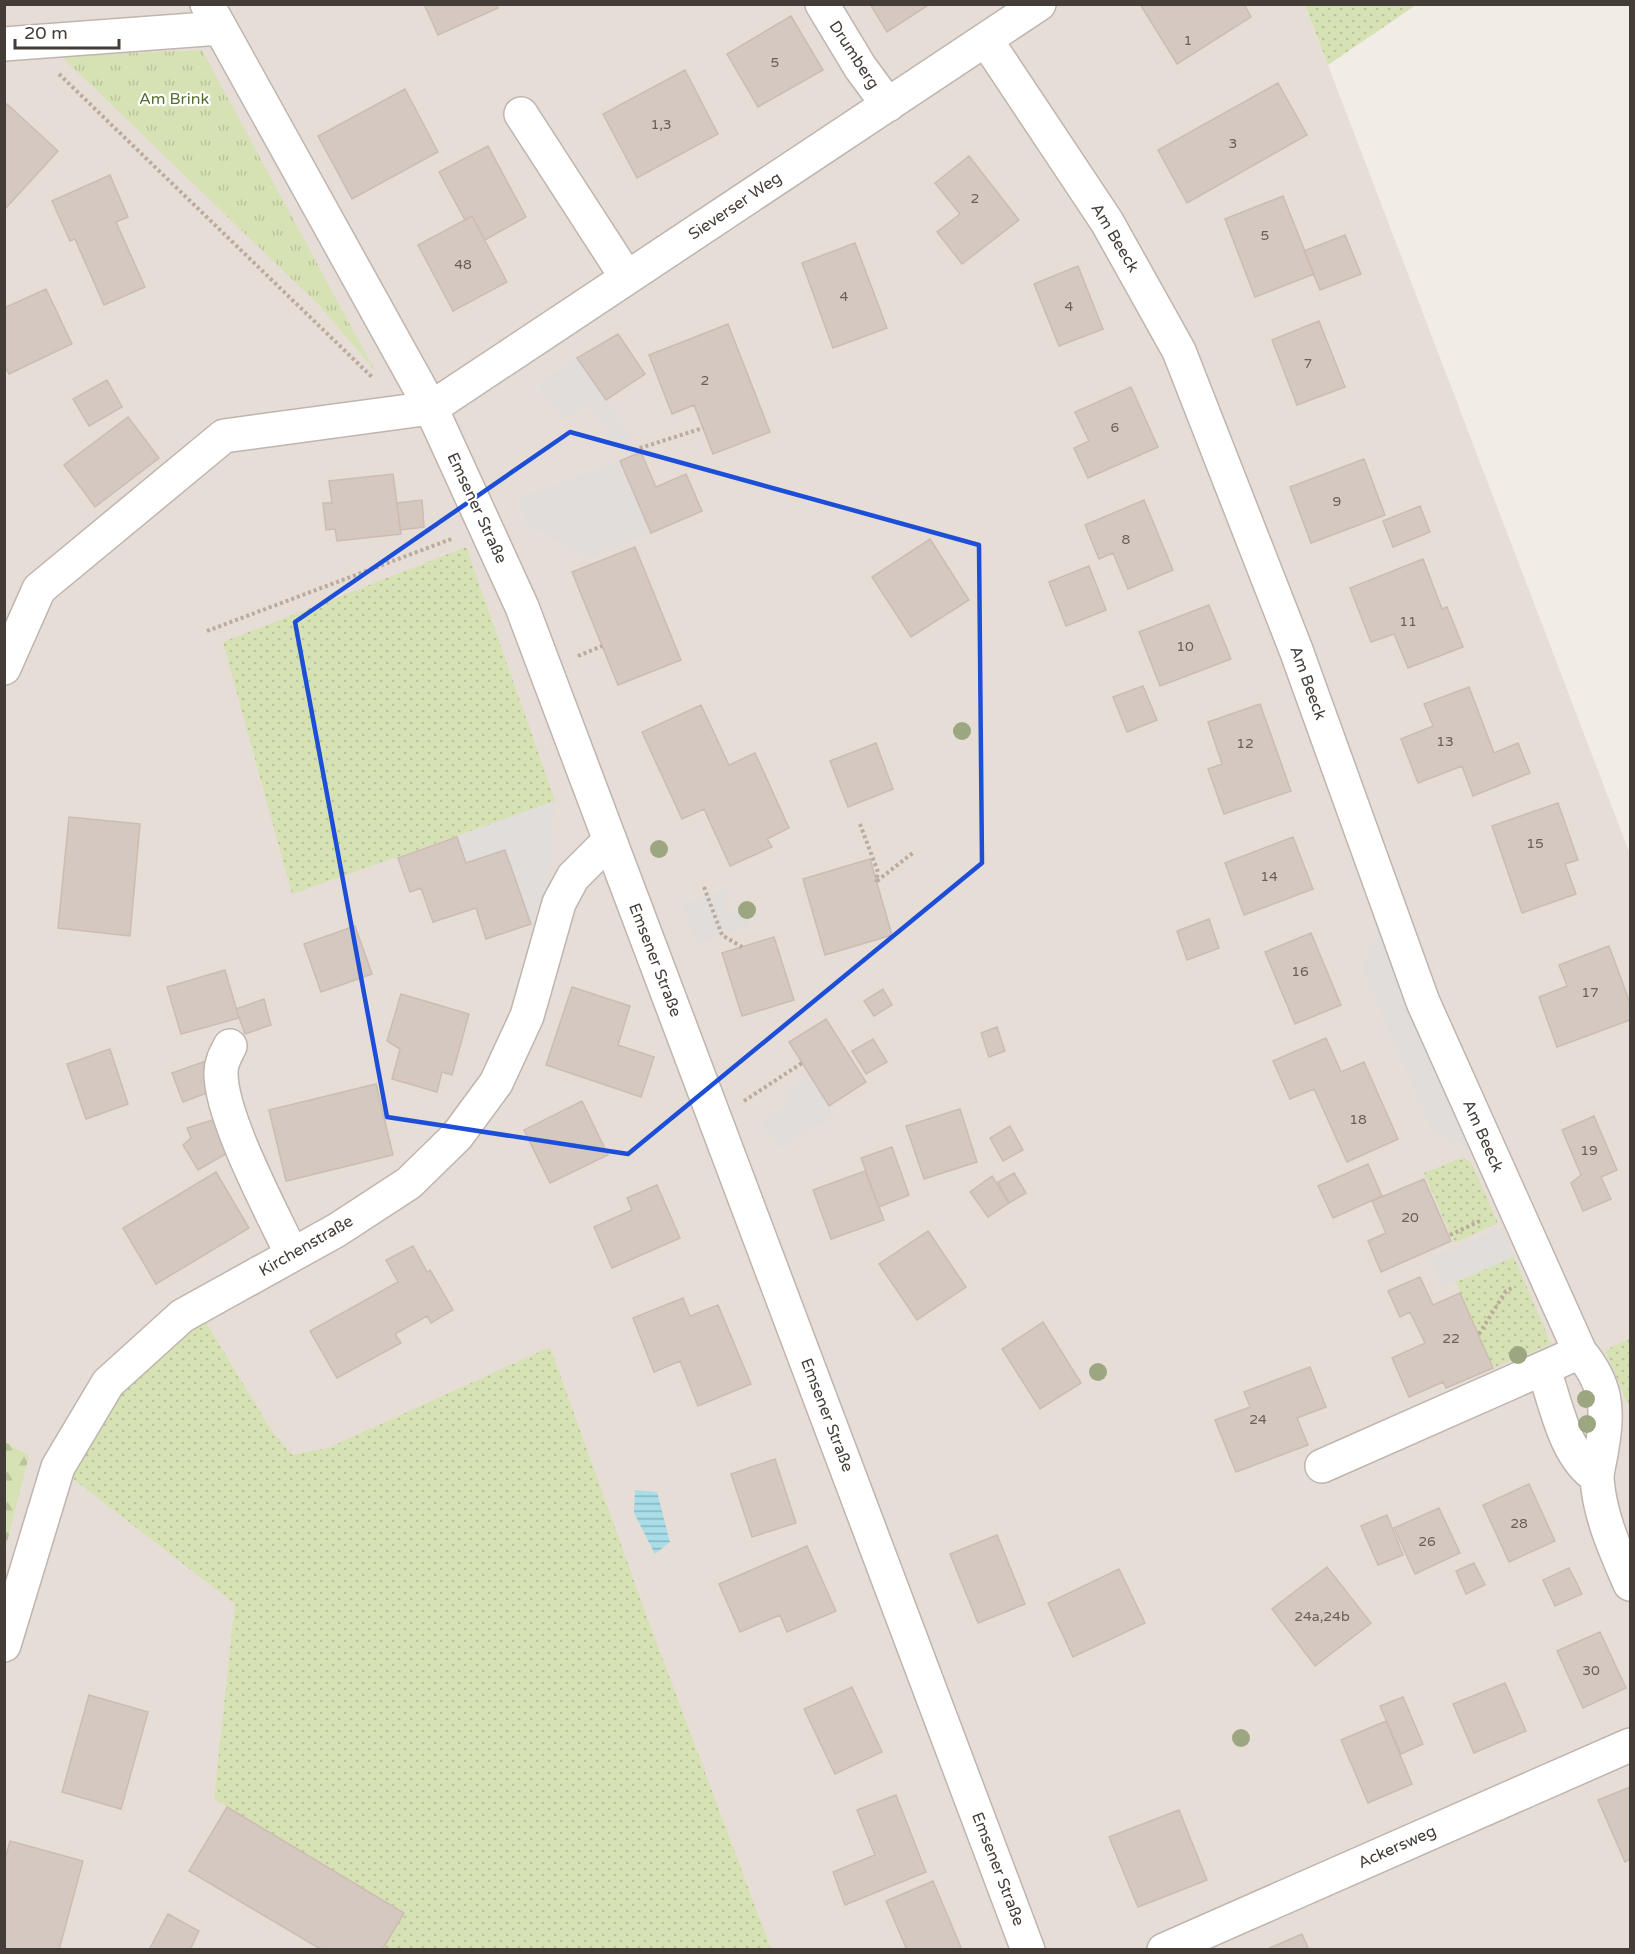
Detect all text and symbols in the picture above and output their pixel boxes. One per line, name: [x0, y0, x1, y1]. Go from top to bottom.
scale bar: [15, 12, 118, 50]
street label: Drumberg: [824, 17, 884, 93]
text: 20 m: [24, 22, 68, 44]
house number: 1: [1184, 32, 1192, 49]
house number: 5: [771, 54, 779, 71]
park label: Am Brink: [139, 89, 209, 109]
house number: 1,3: [650, 116, 672, 133]
house number: 3: [1229, 135, 1237, 152]
street label: Sieverser Weg: [685, 168, 785, 244]
house number: 2: [971, 190, 979, 207]
street label: Am Beeck: [1087, 200, 1144, 276]
house number: 5: [1261, 227, 1269, 244]
house number: 48: [454, 256, 472, 273]
house number: 4: [840, 288, 849, 305]
house number: 4: [1065, 298, 1074, 315]
house number: 7: [1304, 355, 1312, 372]
house number: 2: [701, 372, 709, 389]
house number: 6: [1111, 419, 1120, 436]
street label: Emsener Straße: [443, 449, 511, 567]
house number: 9: [1333, 493, 1341, 510]
house number: 8: [1122, 531, 1131, 548]
house number: 11: [1399, 613, 1417, 630]
house number: 10: [1176, 638, 1194, 655]
street label: Am Beeck: [1285, 643, 1331, 723]
house number: 13: [1436, 733, 1454, 750]
house number: 12: [1236, 735, 1254, 752]
house number: 15: [1526, 835, 1544, 852]
house number: 14: [1260, 868, 1278, 885]
street label: Emsener Straße: [624, 900, 686, 1020]
house number: 16: [1291, 963, 1309, 980]
house number: 17: [1581, 984, 1599, 1001]
street label: Am Beeck: [1458, 1097, 1508, 1176]
house number: 18: [1349, 1111, 1367, 1128]
house number: 19: [1580, 1142, 1598, 1159]
house number: 20: [1401, 1209, 1419, 1226]
street label: Kirchenstraße: [255, 1211, 357, 1281]
house number: 22: [1442, 1330, 1460, 1347]
street label: Emsener Straße: [796, 1355, 858, 1475]
house number: 24: [1249, 1411, 1267, 1428]
house number: 28: [1510, 1515, 1528, 1532]
house number: 26: [1418, 1533, 1436, 1550]
house number: 24a,24b: [1294, 1608, 1350, 1625]
house number: 30: [1582, 1662, 1600, 1679]
street label: Emsener Straße: [967, 1809, 1029, 1929]
street label: Ackersweg: [1355, 1821, 1439, 1873]

